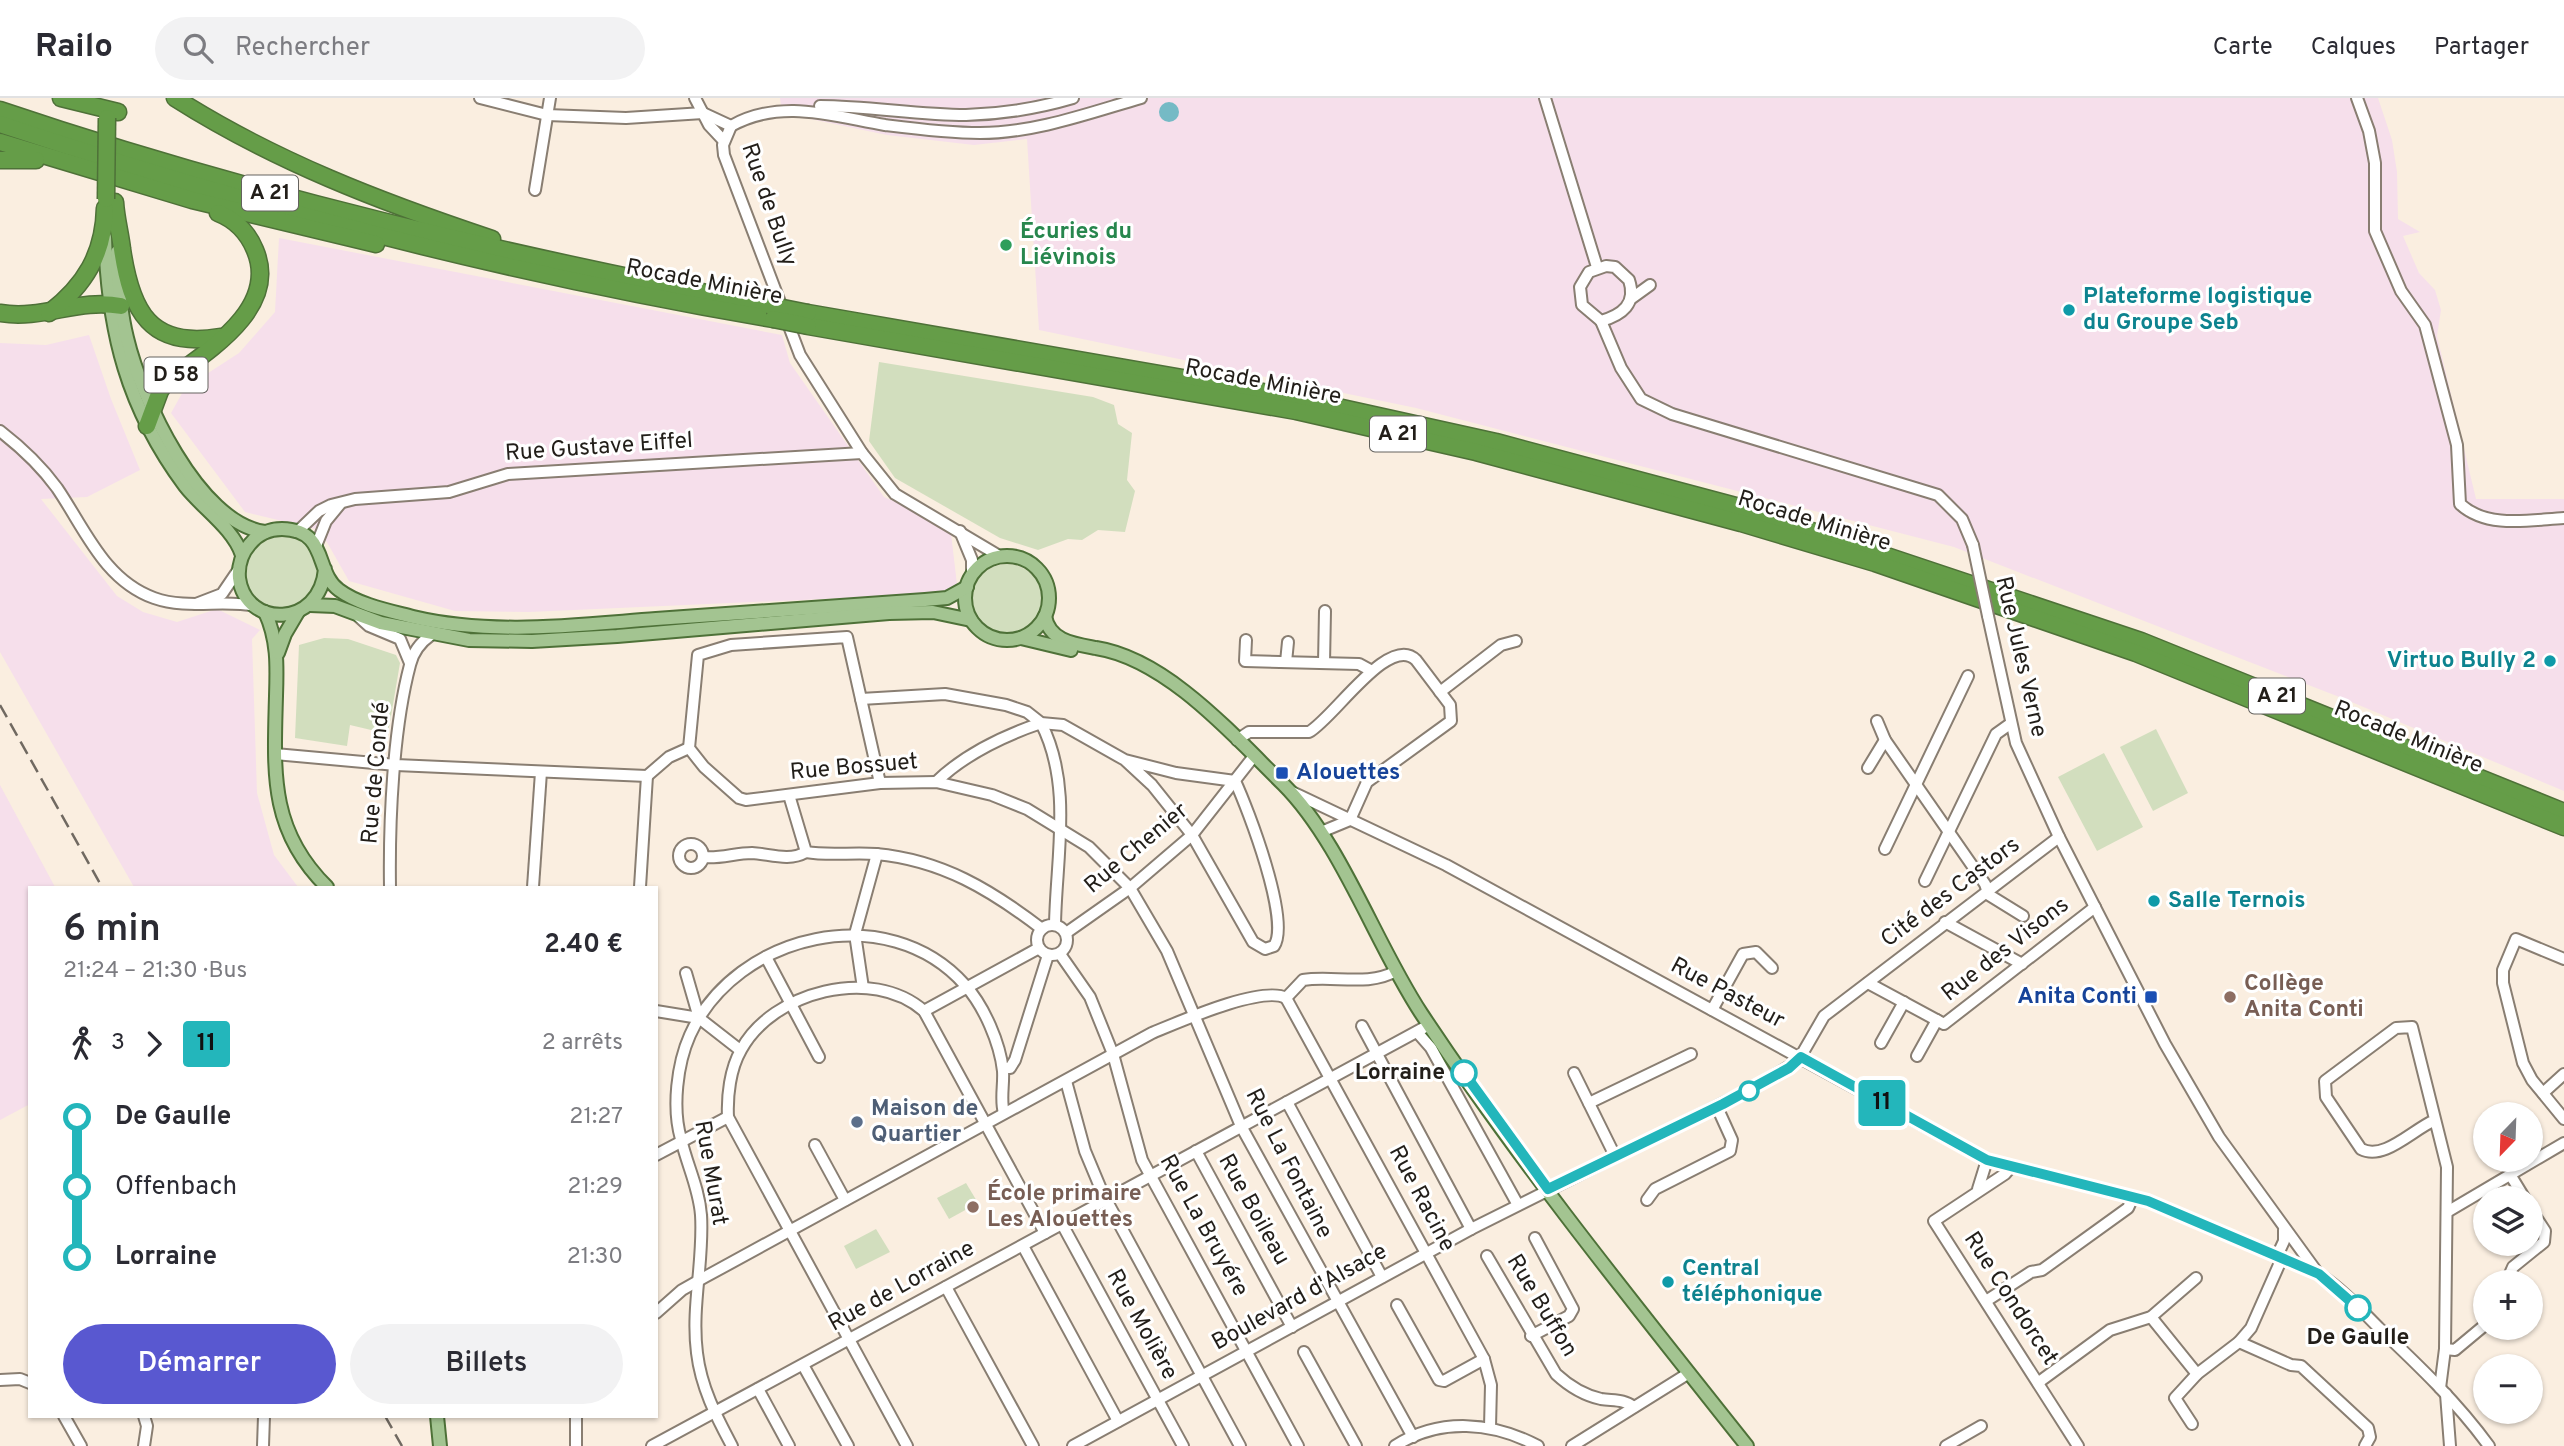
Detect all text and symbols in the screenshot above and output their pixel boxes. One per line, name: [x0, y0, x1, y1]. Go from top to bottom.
search box: [155, 17, 645, 80]
text: Railo: [35, 27, 113, 69]
icon: search: [179, 29, 217, 67]
text: Rechercher: [235, 32, 370, 65]
text: Carte: [2213, 33, 2273, 63]
text: Calques: [2311, 33, 2396, 63]
text: Partager: [2434, 33, 2529, 63]
street label: Rue de Bully: [733, 140, 803, 270]
road number: A 21: [242, 176, 298, 210]
place label: Écuries du Liévinois: [1020, 217, 1132, 273]
marker: Écuries du Liévinois: [998, 237, 1014, 253]
street label: Rocade Minière: [623, 254, 785, 312]
place label: Plateforme logistique du Groupe Seb: [2083, 283, 2312, 338]
marker: Plateforme logistique du Groupe Seb: [2061, 302, 2077, 318]
street label: Rocade Minière: [1182, 354, 1344, 412]
road number: D 58: [144, 358, 208, 392]
road number: A 21: [1370, 416, 1426, 452]
street label: Rue Gustave Eiffel: [504, 427, 694, 469]
street label: Rocade Minière: [1734, 485, 1894, 559]
street label: Rue Jules Verne: [1987, 574, 2053, 740]
place label: Virtuo Bully 2: [2387, 647, 2536, 676]
marker: Virtuo Bully 2: [2542, 653, 2558, 669]
road number: A 21: [2249, 678, 2305, 714]
street label: Rocade Minière: [2329, 695, 2487, 781]
street label: Rue de Condé: [356, 701, 398, 845]
street label: Rue Bossuet: [789, 748, 919, 788]
place label: Alouettes: [1296, 759, 1400, 788]
marker: Alouettes: [1274, 765, 1290, 781]
street label: Rue Chenier: [1079, 797, 1195, 901]
street label: Cité des Castors: [1876, 831, 2026, 955]
place label: Salle Ternois: [2168, 887, 2306, 916]
street label: Rue des Visons: [1936, 891, 2076, 1009]
marker: Salle Ternois: [2146, 893, 2162, 909]
text: 6 min: [63, 906, 161, 955]
text: 2.40 €: [544, 929, 623, 962]
street label: Rue Pasteur: [1665, 952, 1789, 1036]
text: 21:24 – 21:30 · Bus: [63, 957, 247, 986]
place label: Collège Anita Conti: [2244, 970, 2364, 1025]
place label: Anita Conti: [2017, 983, 2137, 1012]
marker: Anita Conti: [2143, 989, 2159, 1005]
marker: Collège Anita Conti: [2222, 989, 2238, 1005]
icon: walk: [63, 1025, 101, 1063]
icon: forward: [135, 1025, 173, 1063]
text: 3: [111, 1029, 125, 1058]
text: 11: [197, 1029, 216, 1059]
text: 2 arrêts: [542, 1029, 623, 1058]
place label: Lorraine: [1355, 1059, 1445, 1088]
marker: Lorraine: [1451, 1060, 1477, 1086]
line badge: 11: [1850, 1080, 1913, 1126]
unlabelled marker: [1739, 1081, 1759, 1101]
street label: Rue La Fontaine: [1238, 1084, 1338, 1244]
text: 11: [1872, 1088, 1892, 1118]
place label: Maison de Quartier: [871, 1095, 978, 1150]
text: De Gaulle: [115, 1101, 231, 1134]
north arrow: [2473, 1102, 2543, 1172]
map controls: [2473, 1102, 2543, 1424]
text: 21:27: [569, 1103, 623, 1132]
marker: Maison de Quartier: [849, 1114, 865, 1130]
street label: Rue Murat: [687, 1118, 733, 1228]
street label: Rue Racine: [1381, 1141, 1461, 1257]
street label: Rue Boileau: [1211, 1149, 1295, 1271]
street label: Rue La Bruyére: [1152, 1150, 1254, 1302]
text: Offenbach: [115, 1171, 237, 1204]
text: 21:29: [567, 1173, 623, 1202]
place label: École primaire Les Alouettes: [987, 1179, 1142, 1235]
button: layers: [2473, 1186, 2543, 1256]
marker: École primaire Les Alouettes: [965, 1199, 981, 1215]
street label: Rue Condorcet: [1956, 1227, 2064, 1371]
street label: Rue de Lorraine: [824, 1235, 980, 1339]
street label: Boulevard d'Alsace: [1207, 1238, 1393, 1358]
text: Lorraine: [115, 1241, 217, 1274]
text: 21:30: [567, 1243, 623, 1272]
street label: Rue Buffon: [1499, 1249, 1583, 1363]
place label: Central téléphonique: [1682, 1255, 1823, 1310]
street label: Rue Molière: [1099, 1265, 1183, 1385]
button: +: [2473, 1270, 2543, 1340]
marker: Central téléphonique: [1660, 1274, 1676, 1290]
marker: De Gaulle: [2345, 1295, 2371, 1321]
button: Démarrer: [63, 1324, 336, 1404]
button: Billets: [350, 1324, 623, 1404]
place label: De Gaulle: [2307, 1324, 2409, 1353]
button: −: [2473, 1354, 2543, 1424]

